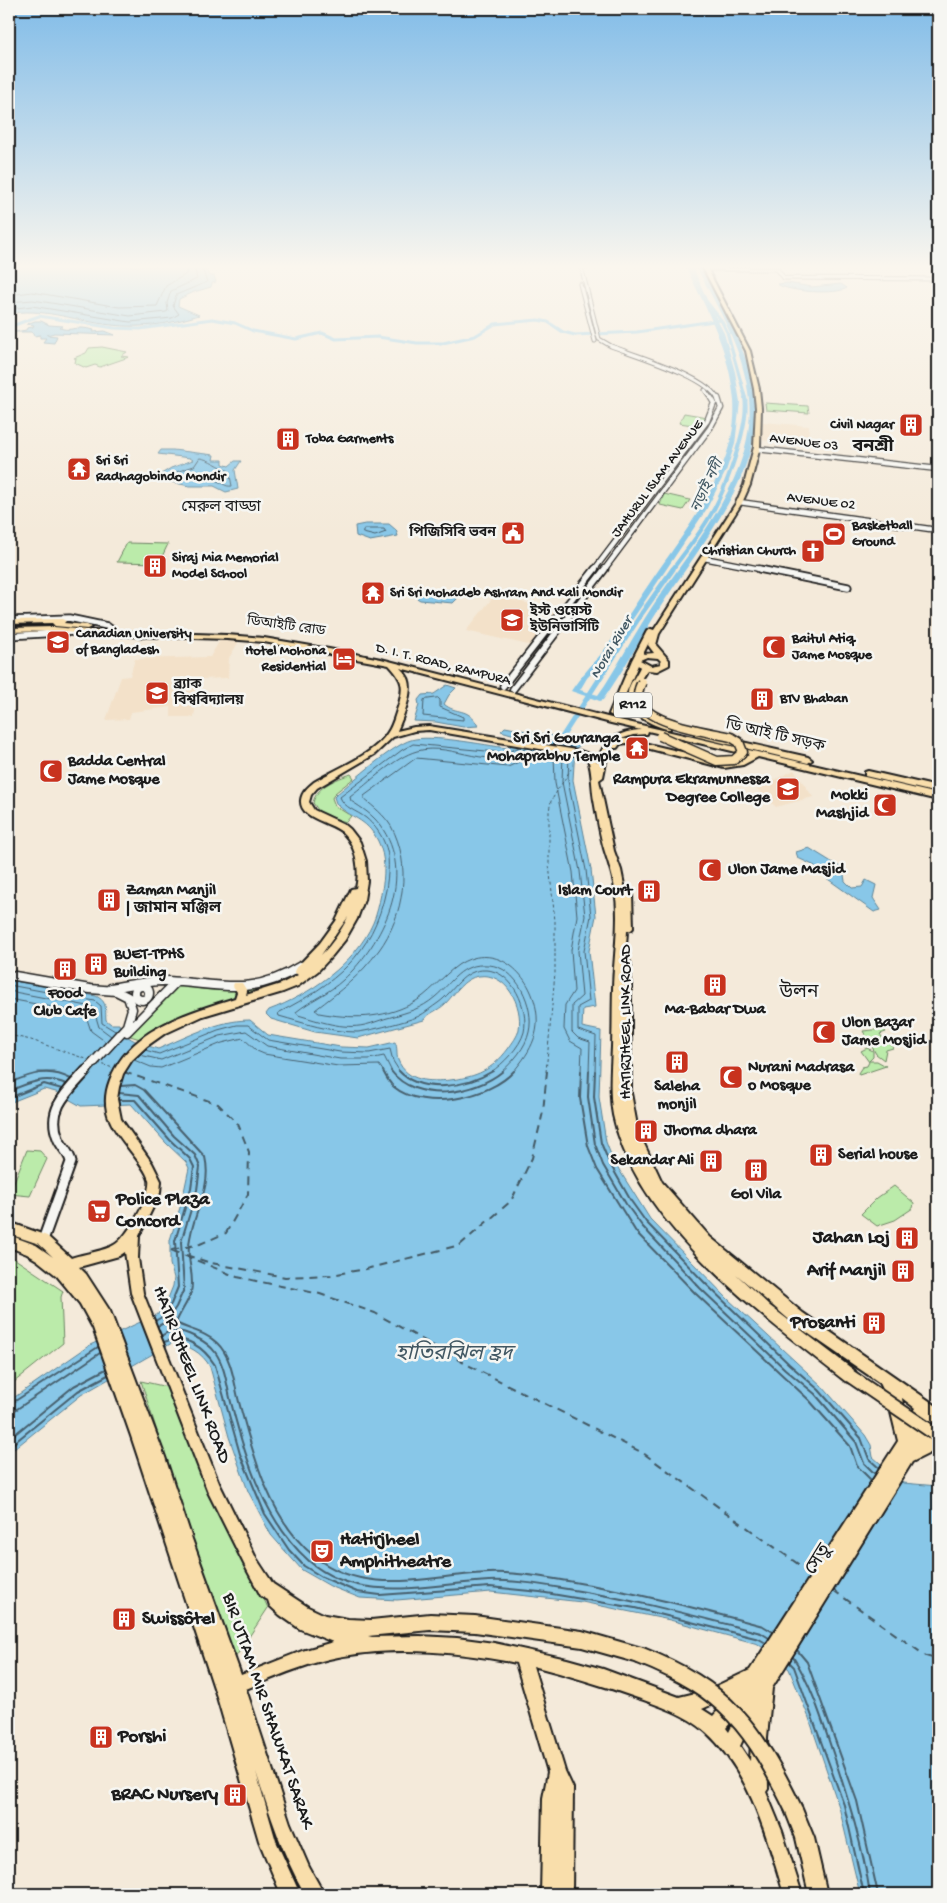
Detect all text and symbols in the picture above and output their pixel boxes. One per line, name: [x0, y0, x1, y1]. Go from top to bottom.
building icon: Civil Nagar: [898, 412, 924, 438]
street label: JAHURUL ISLAM AVENUE: [608, 416, 708, 541]
place label: Civil Nagar: [829, 417, 896, 434]
building icon: Toba Garments: [275, 426, 301, 452]
street label: AVENUE 03: [769, 430, 839, 456]
place label: Toba Garments: [305, 431, 394, 448]
district label: বনশ্রী: [851, 435, 894, 458]
place label: Sri Sri Radhagobindo Mondir: [95, 453, 228, 486]
water label: নড়াই নদী: [686, 453, 729, 515]
temple icon: Sri Sri Radhagobindo Mondir: [66, 456, 92, 482]
street label: AVENUE 02: [786, 489, 856, 515]
district label: মেরুল বাড্ডা: [181, 499, 262, 518]
place label: Basketball Ground: [851, 518, 913, 551]
public building icon: পিজিসিবি ভবন: [500, 520, 526, 546]
sports icon: Basketball Ground: [821, 521, 847, 547]
place label: পিজিসিবি ভবন: [408, 523, 496, 542]
church icon: Christian Church: [800, 538, 826, 564]
place label: Christian Church: [701, 543, 796, 560]
place label: Siraj Mia Memorial Model School: [172, 550, 278, 583]
building icon: Siraj Mia Memorial Model School: [142, 553, 168, 579]
temple icon: Sri Sri Mohadeb Ashram And Kali Mondir: [360, 580, 386, 606]
place label: Sri Sri Mohadeb Ashram And Kali Mondir: [390, 585, 624, 602]
place label: ইস্ট ওয়েস্ট ইউনিভার্সিটি: [529, 602, 599, 637]
school or university icon: ইস্ট ওয়েস্ট ইউনিভার্সিটি: [499, 607, 525, 633]
street label: ডিআইটি রোড: [245, 611, 328, 641]
water label: Norai River: [587, 612, 639, 682]
place label: Canadian University of Bangladesh: [75, 626, 192, 659]
school or university icon: Canadian University of Bangladesh: [45, 629, 71, 655]
place label: Baitul Atiq Jame Mosque: [791, 631, 873, 664]
mosque icon: Baitul Atiq Jame Mosque: [761, 634, 787, 660]
street label: D. I. T. ROAD, RAMPURA: [373, 640, 513, 690]
place label: Hotel Mohona Residential: [245, 643, 327, 676]
hotel icon: Hotel Mohona Residential: [331, 646, 357, 672]
place label: ব্র্যাক বিশ্ববিদ্যালয়: [173, 677, 244, 710]
school or university icon: ব্র্যাক বিশ্ববিদ্যালয়: [144, 680, 170, 706]
building icon: BTV Bhaban: [749, 686, 775, 712]
place label: BTV Bhaban: [779, 691, 848, 708]
road number: R112: [614, 692, 652, 718]
street label: ডি আই টি সড়ক: [722, 713, 828, 758]
place label: Sri Sri Gouranga Mohaprabhu Temple: [487, 730, 621, 767]
temple icon: Sri Sri Gouranga Mohaprabhu Temple: [624, 735, 650, 761]
place label: Badda Central Jame Mosque: [67, 753, 166, 790]
mosque icon: Badda Central Jame Mosque: [38, 758, 64, 784]
place label: Rampura Ekramunnessa Degree College: [612, 771, 771, 808]
school or university icon: Rampura Ekramunnessa Degree College: [775, 776, 801, 802]
place label: Mokki Mashjid: [816, 787, 870, 824]
mosque icon: Mokki Mashjid: [872, 792, 898, 818]
mosque icon: Ulon Jame Masjid: [697, 857, 723, 883]
place label: Ulon Jame Masjid: [728, 861, 846, 880]
building icon: Islam Court: [636, 878, 662, 904]
place label: Zaman Manjil | জামান মঞ্জিল: [126, 882, 222, 919]
place label: Islam Court: [558, 882, 633, 901]
building icon: Zaman Manjil | জামান মঞ্জিল: [96, 887, 122, 913]
street label: HATIRJHEEL LINK ROAD: [618, 944, 637, 1099]
place label: BUET-TPHS Building: [113, 946, 185, 983]
building icon: BUET-TPHS Building: [83, 951, 109, 977]
building icon: Food Club Cafe: [52, 956, 78, 982]
building icon: Ma-Babar Dwa: [702, 972, 728, 998]
district label: উলন: [779, 979, 819, 1005]
place label: Food Club Cafe: [33, 985, 97, 1022]
place label: Ma-Babar Dwa: [665, 1001, 766, 1020]
place label: Ulon Bazar Jame Mosjid: [841, 1014, 927, 1051]
mosque icon: Ulon Bazar Jame Mosjid: [811, 1019, 837, 1045]
building icon: Saleha monjil: [664, 1049, 690, 1075]
place label: Nurani Madrasa o Mosque: [747, 1059, 855, 1096]
mosque icon: Nurani Madrasa o Mosque: [718, 1064, 744, 1090]
place label: Saleha monjil: [654, 1078, 701, 1115]
building icon: Jhorna dhara: [633, 1118, 659, 1144]
place label: Jhorna dhara: [663, 1122, 758, 1141]
building icon: Serial house: [808, 1142, 834, 1168]
place label: Serial house: [838, 1146, 918, 1165]
building icon: Sekandar Ali: [698, 1148, 724, 1174]
place label: Sekandar Ali: [611, 1152, 695, 1171]
building icon: Gol Vila: [743, 1157, 769, 1183]
place label: Gol Vila: [731, 1186, 782, 1205]
place label: Police Plaza Concord: [115, 1189, 211, 1234]
supermarket icon: Police Plaza Concord: [86, 1198, 112, 1224]
building icon: Jahan Loj: [894, 1225, 920, 1251]
place label: Jahan Loj: [812, 1227, 890, 1250]
building icon: Arif Manjil: [890, 1258, 916, 1284]
place label: Arif Manjil: [806, 1260, 886, 1283]
street label: HATIR JHEEL LINK ROAD: [147, 1283, 236, 1468]
building icon: Prosanti: [861, 1310, 887, 1336]
place label: Prosanti: [789, 1312, 856, 1335]
water label: হাতিরঝিল হ্রদ: [396, 1340, 517, 1368]
place label: Hatirjheel Amphitheatre: [339, 1529, 452, 1574]
theatre icon: Hatirjheel Amphitheatre: [309, 1538, 335, 1564]
street label: সেতু: [801, 1540, 838, 1580]
street label: BIR UTTAM MIR SHAWKAT SARAK: [216, 1589, 319, 1834]
building icon: Swissôtel: [111, 1606, 137, 1632]
place label: Swissôtel: [142, 1608, 215, 1631]
building icon: Porshi: [88, 1724, 114, 1750]
place label: Porshi: [117, 1726, 166, 1749]
building icon: BRAC Nursery: [222, 1782, 248, 1808]
place label: BRAC Nursery: [110, 1784, 219, 1807]

